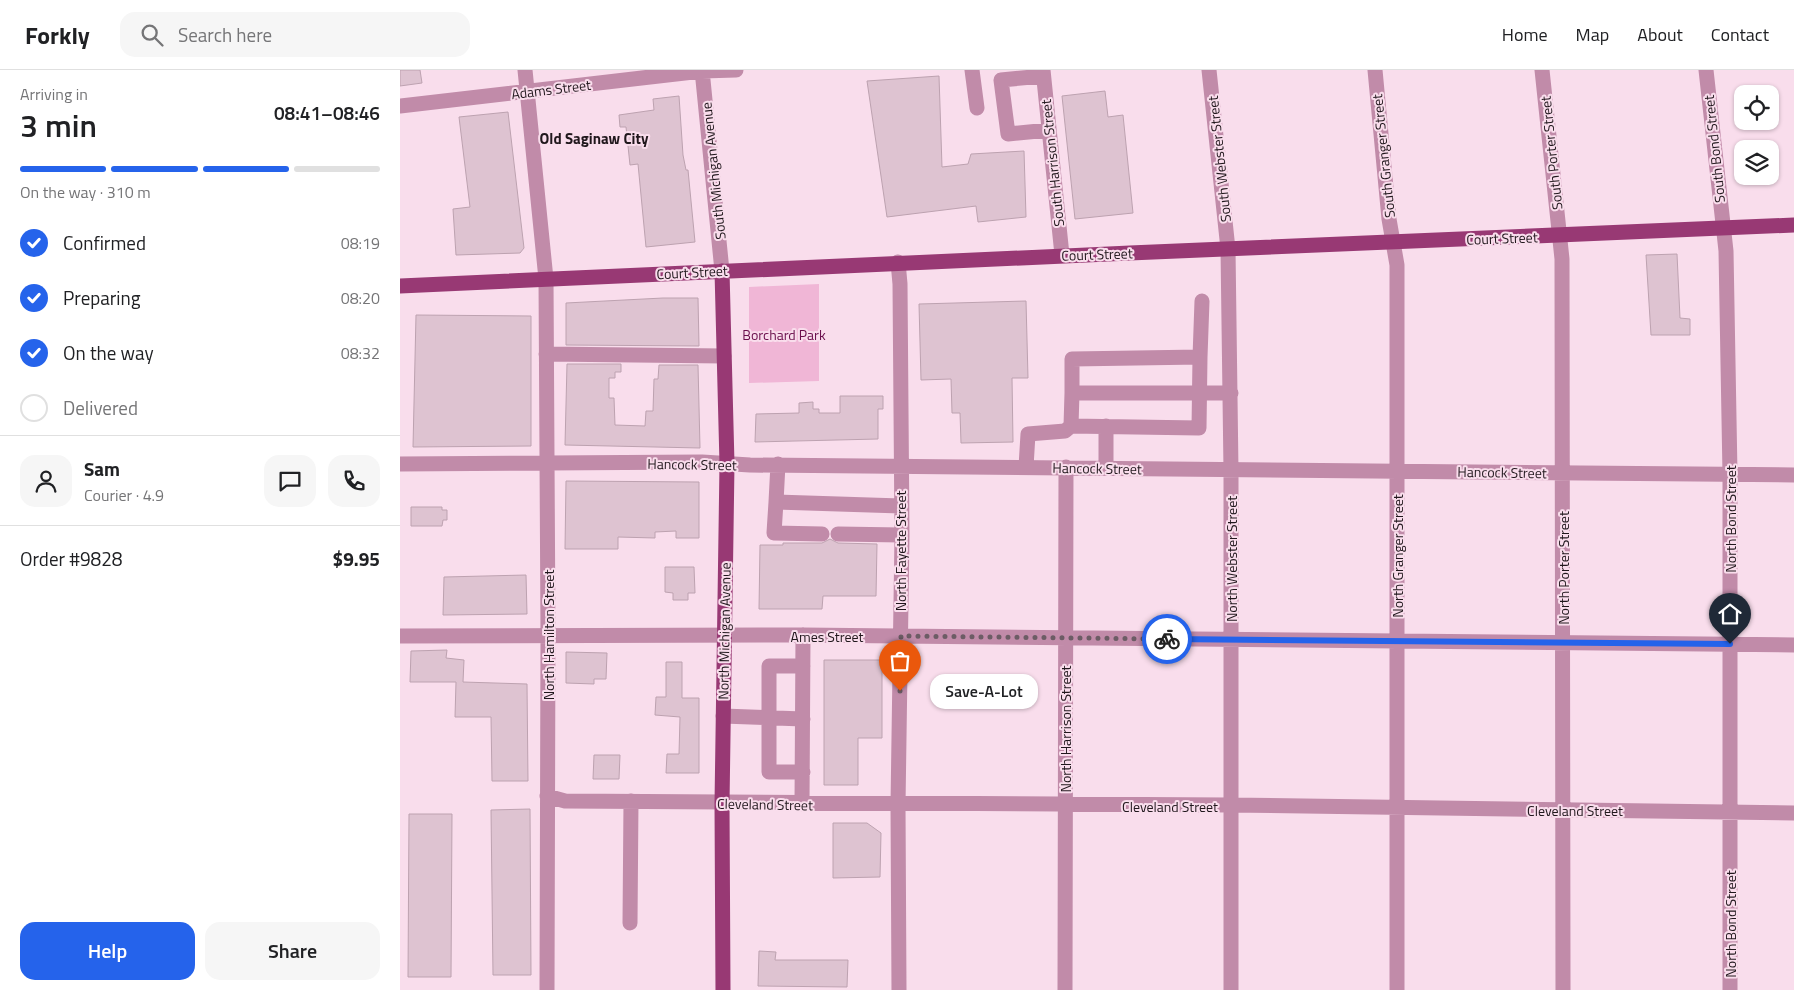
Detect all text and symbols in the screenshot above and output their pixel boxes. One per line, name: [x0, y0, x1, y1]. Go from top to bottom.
search box: [120, 12, 470, 57]
text: Forkly: [25, 17, 90, 53]
text: Search here: [178, 20, 272, 49]
icon: search: [138, 21, 166, 49]
text: Home: [1502, 21, 1548, 48]
text: Map: [1576, 21, 1609, 48]
text: About: [1637, 21, 1683, 48]
text: Contact: [1711, 21, 1769, 48]
street label: Adams Street: [510, 74, 592, 104]
text: Arriving in: [20, 82, 88, 106]
map controls: [1734, 85, 1779, 185]
button: locate: [1734, 85, 1779, 130]
street label: South Granger Street: [1366, 93, 1400, 219]
street label: South Bond Street: [1698, 94, 1730, 204]
street label: South Webster Street: [1202, 95, 1236, 223]
street label: South Porter Street: [1535, 95, 1567, 211]
text: 08:41–08:46: [274, 98, 380, 127]
street label: South Harrison Street: [1035, 98, 1069, 228]
text: 3 min: [20, 101, 97, 149]
street label: South Michigan Avenue: [695, 101, 731, 241]
district label: Old Saginaw City: [540, 127, 649, 150]
button: layers: [1734, 140, 1779, 185]
text: On the way · 310 m: [20, 180, 151, 204]
street label: Court Street: [1466, 226, 1538, 250]
text: Confirmed: [63, 228, 146, 257]
icon: check: [20, 229, 48, 257]
text: 08:19: [341, 231, 380, 255]
street label: Court Street: [1061, 242, 1133, 266]
street label: Court Street: [656, 260, 728, 284]
text: Preparing: [63, 283, 140, 312]
icon: check: [20, 284, 48, 312]
text: 08:20: [341, 286, 380, 310]
park label: Borchard Park: [742, 324, 826, 345]
text: On the way: [63, 338, 154, 367]
icon: check: [20, 339, 48, 367]
text: 08:32: [341, 341, 380, 365]
text: Delivered: [63, 393, 138, 422]
street label: Hancock Street: [647, 453, 737, 475]
text: Sam: [84, 454, 120, 483]
button: person: [20, 455, 72, 507]
button: chat: [264, 455, 316, 507]
button: phone: [328, 455, 380, 507]
street label: Hancock Street: [1052, 457, 1142, 479]
street label: Hancock Street: [1457, 461, 1547, 483]
street label: North Bond Street: [1720, 465, 1741, 573]
text: Courier · 4.9: [84, 483, 164, 507]
street label: North Fayette Street: [890, 491, 911, 611]
street label: North Granger Street: [1387, 494, 1408, 618]
street label: North Webster Street: [1221, 496, 1242, 622]
street label: North Porter Street: [1553, 511, 1574, 625]
text: Order #9828: [20, 544, 122, 573]
text: $9.95: [333, 544, 380, 573]
street label: North Michigan Avenue: [712, 562, 736, 700]
street label: North Hamilton Street: [538, 570, 559, 700]
pin: [1709, 593, 1751, 644]
icon: home: [1716, 600, 1744, 628]
courier: [1142, 614, 1192, 664]
icon: bike: [1153, 625, 1181, 653]
street label: Ames Street: [791, 626, 863, 647]
pin: [879, 640, 921, 691]
icon: bag: [886, 647, 914, 675]
street label: North Harrison Street: [1055, 665, 1076, 792]
callout: Save-A-Lot: [930, 674, 1038, 708]
text: Save-A-Lot: [945, 679, 1023, 703]
street label: Cleveland Street: [717, 793, 813, 815]
street label: Cleveland Street: [1122, 796, 1218, 817]
street label: Cleveland Street: [1527, 800, 1623, 821]
street label: North Bond Street: [1720, 870, 1741, 978]
button: Help: [20, 922, 195, 980]
button: Share: [205, 922, 380, 980]

